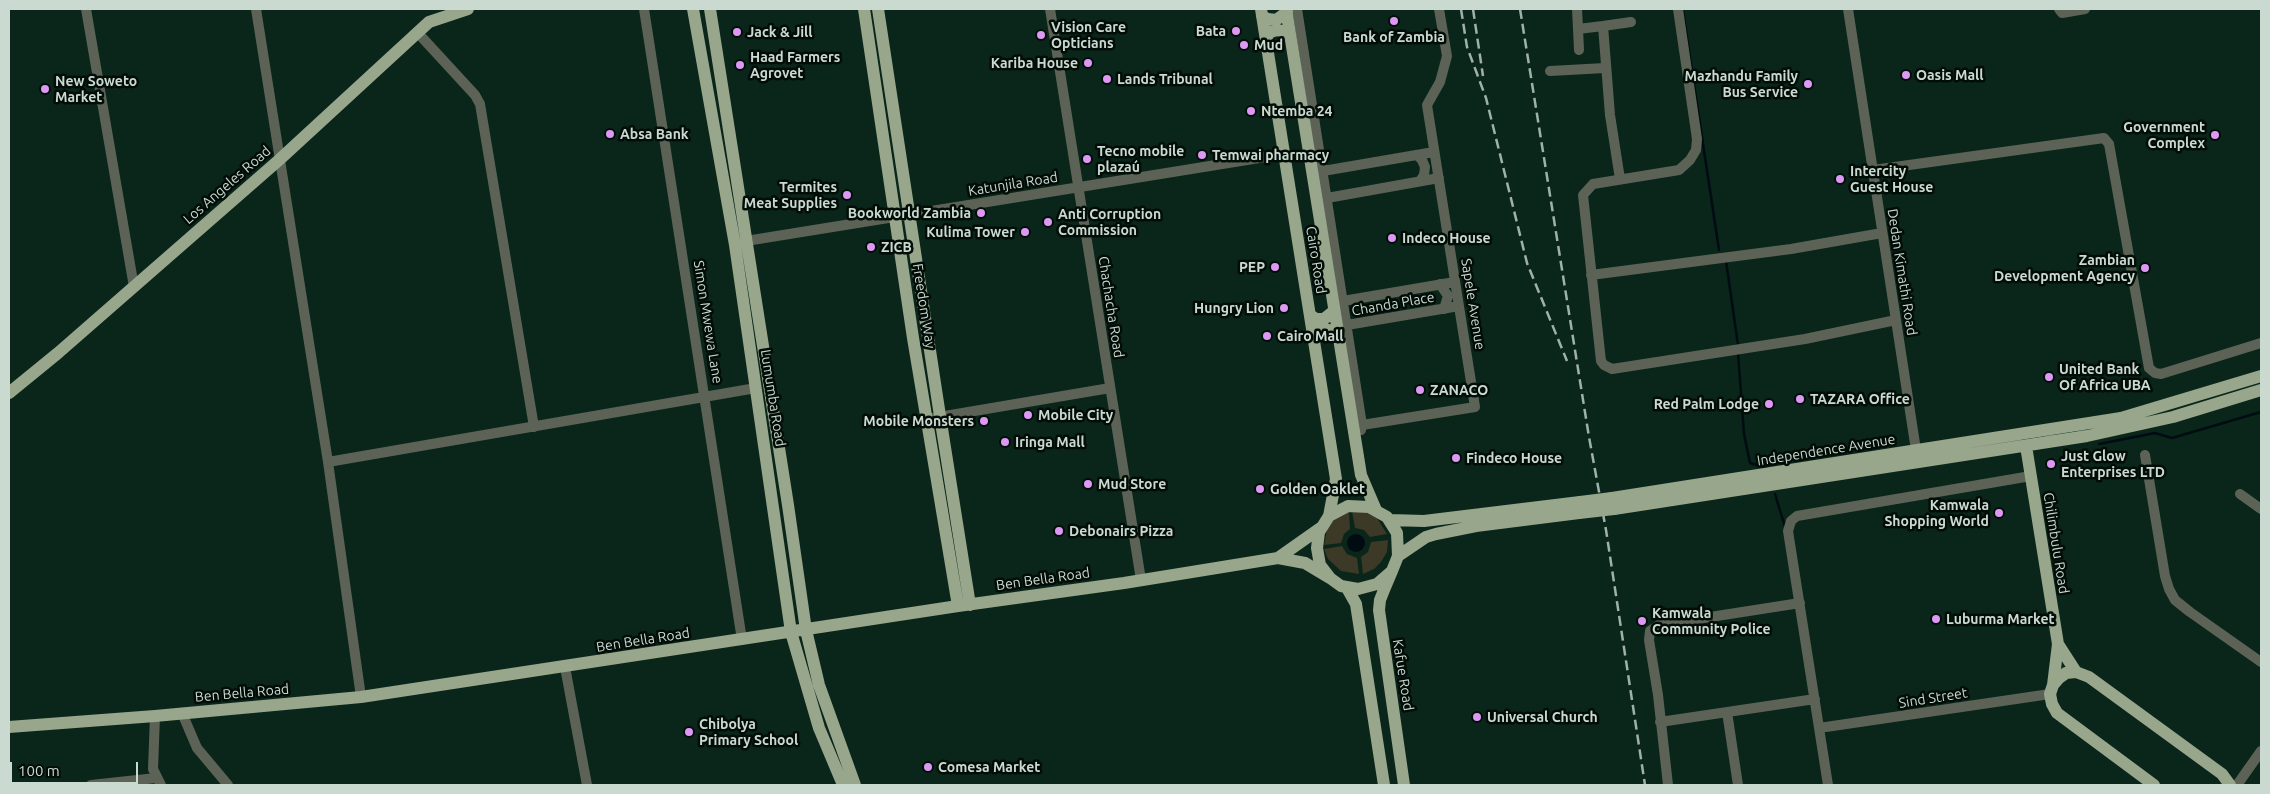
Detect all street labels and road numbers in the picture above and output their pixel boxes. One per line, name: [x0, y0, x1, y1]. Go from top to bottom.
street label: Los Angeles Road: [180, 142, 274, 228]
street label: Katunjila Road: [967, 169, 1059, 199]
street label: Dedan Kimathi Road: [1884, 207, 1920, 337]
street label: Cairo Road: [1302, 225, 1330, 295]
street label: Chachacha Road: [1095, 255, 1127, 359]
street label: Sapele Avenue: [1457, 257, 1489, 351]
street label: Simon Mwewa Lane: [690, 259, 726, 385]
street label: Freedom Way: [909, 262, 939, 350]
street label: Chanda Place: [1350, 288, 1436, 320]
street label: Lumumba Road: [757, 348, 789, 448]
street label: Independence Avenue: [1756, 431, 1896, 469]
street label: Chilimbulu Road: [2040, 491, 2072, 595]
street label: Ben Bella Road: [995, 564, 1091, 594]
street label: Ben Bella Road: [595, 624, 691, 656]
street label: Kafue Road: [1389, 638, 1417, 712]
street label: Ben Bella Road: [194, 681, 290, 705]
street label: Sind Street: [1898, 684, 1968, 712]

